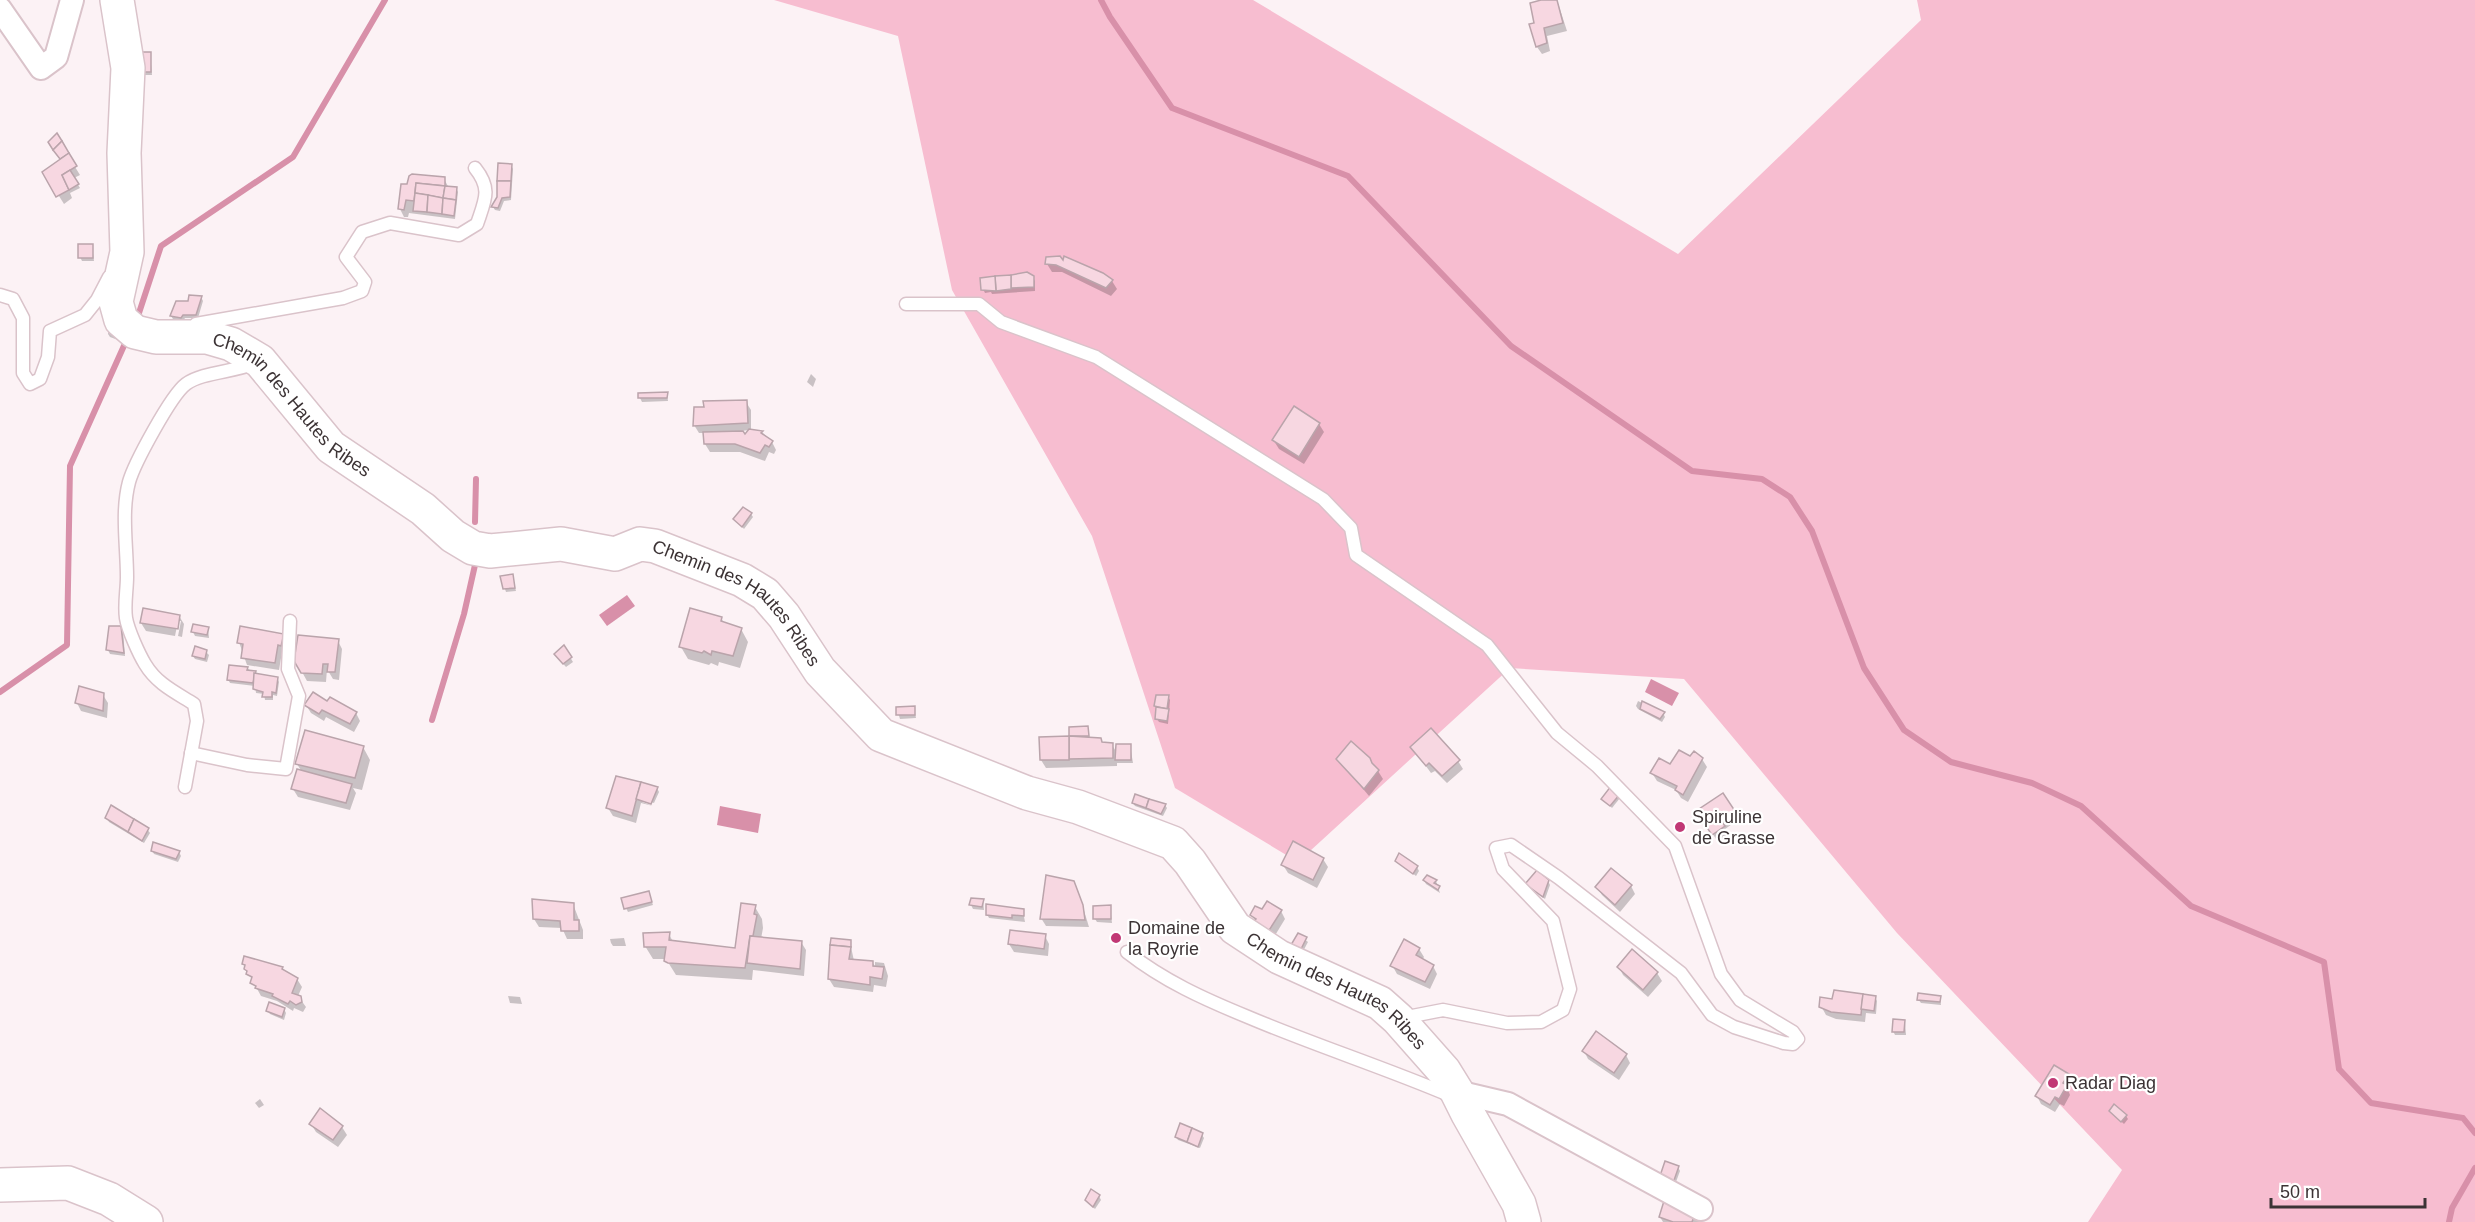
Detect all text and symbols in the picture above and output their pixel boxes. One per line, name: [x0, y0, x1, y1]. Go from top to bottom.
street label: Chemin des Hautes Ribes: [210, 329, 374, 481]
street label: Chemin des Hautes Ribes: [650, 536, 824, 670]
place label: Spiruline de Grasse: [1692, 807, 1775, 848]
marker: Spiruline de Grasse: [1673, 820, 1687, 834]
place label: Domaine de la Royrie: [1128, 918, 1225, 959]
street label: Chemin des Hautes Ribes: [1243, 928, 1430, 1053]
marker: Domaine de la Royrie: [1109, 931, 1123, 945]
place label: Radar Diag: [2065, 1073, 2156, 1093]
marker: Radar Diag: [2046, 1076, 2060, 1090]
scale bar: [2271, 1171, 2426, 1209]
text: 50 m: [2280, 1182, 2320, 1202]

